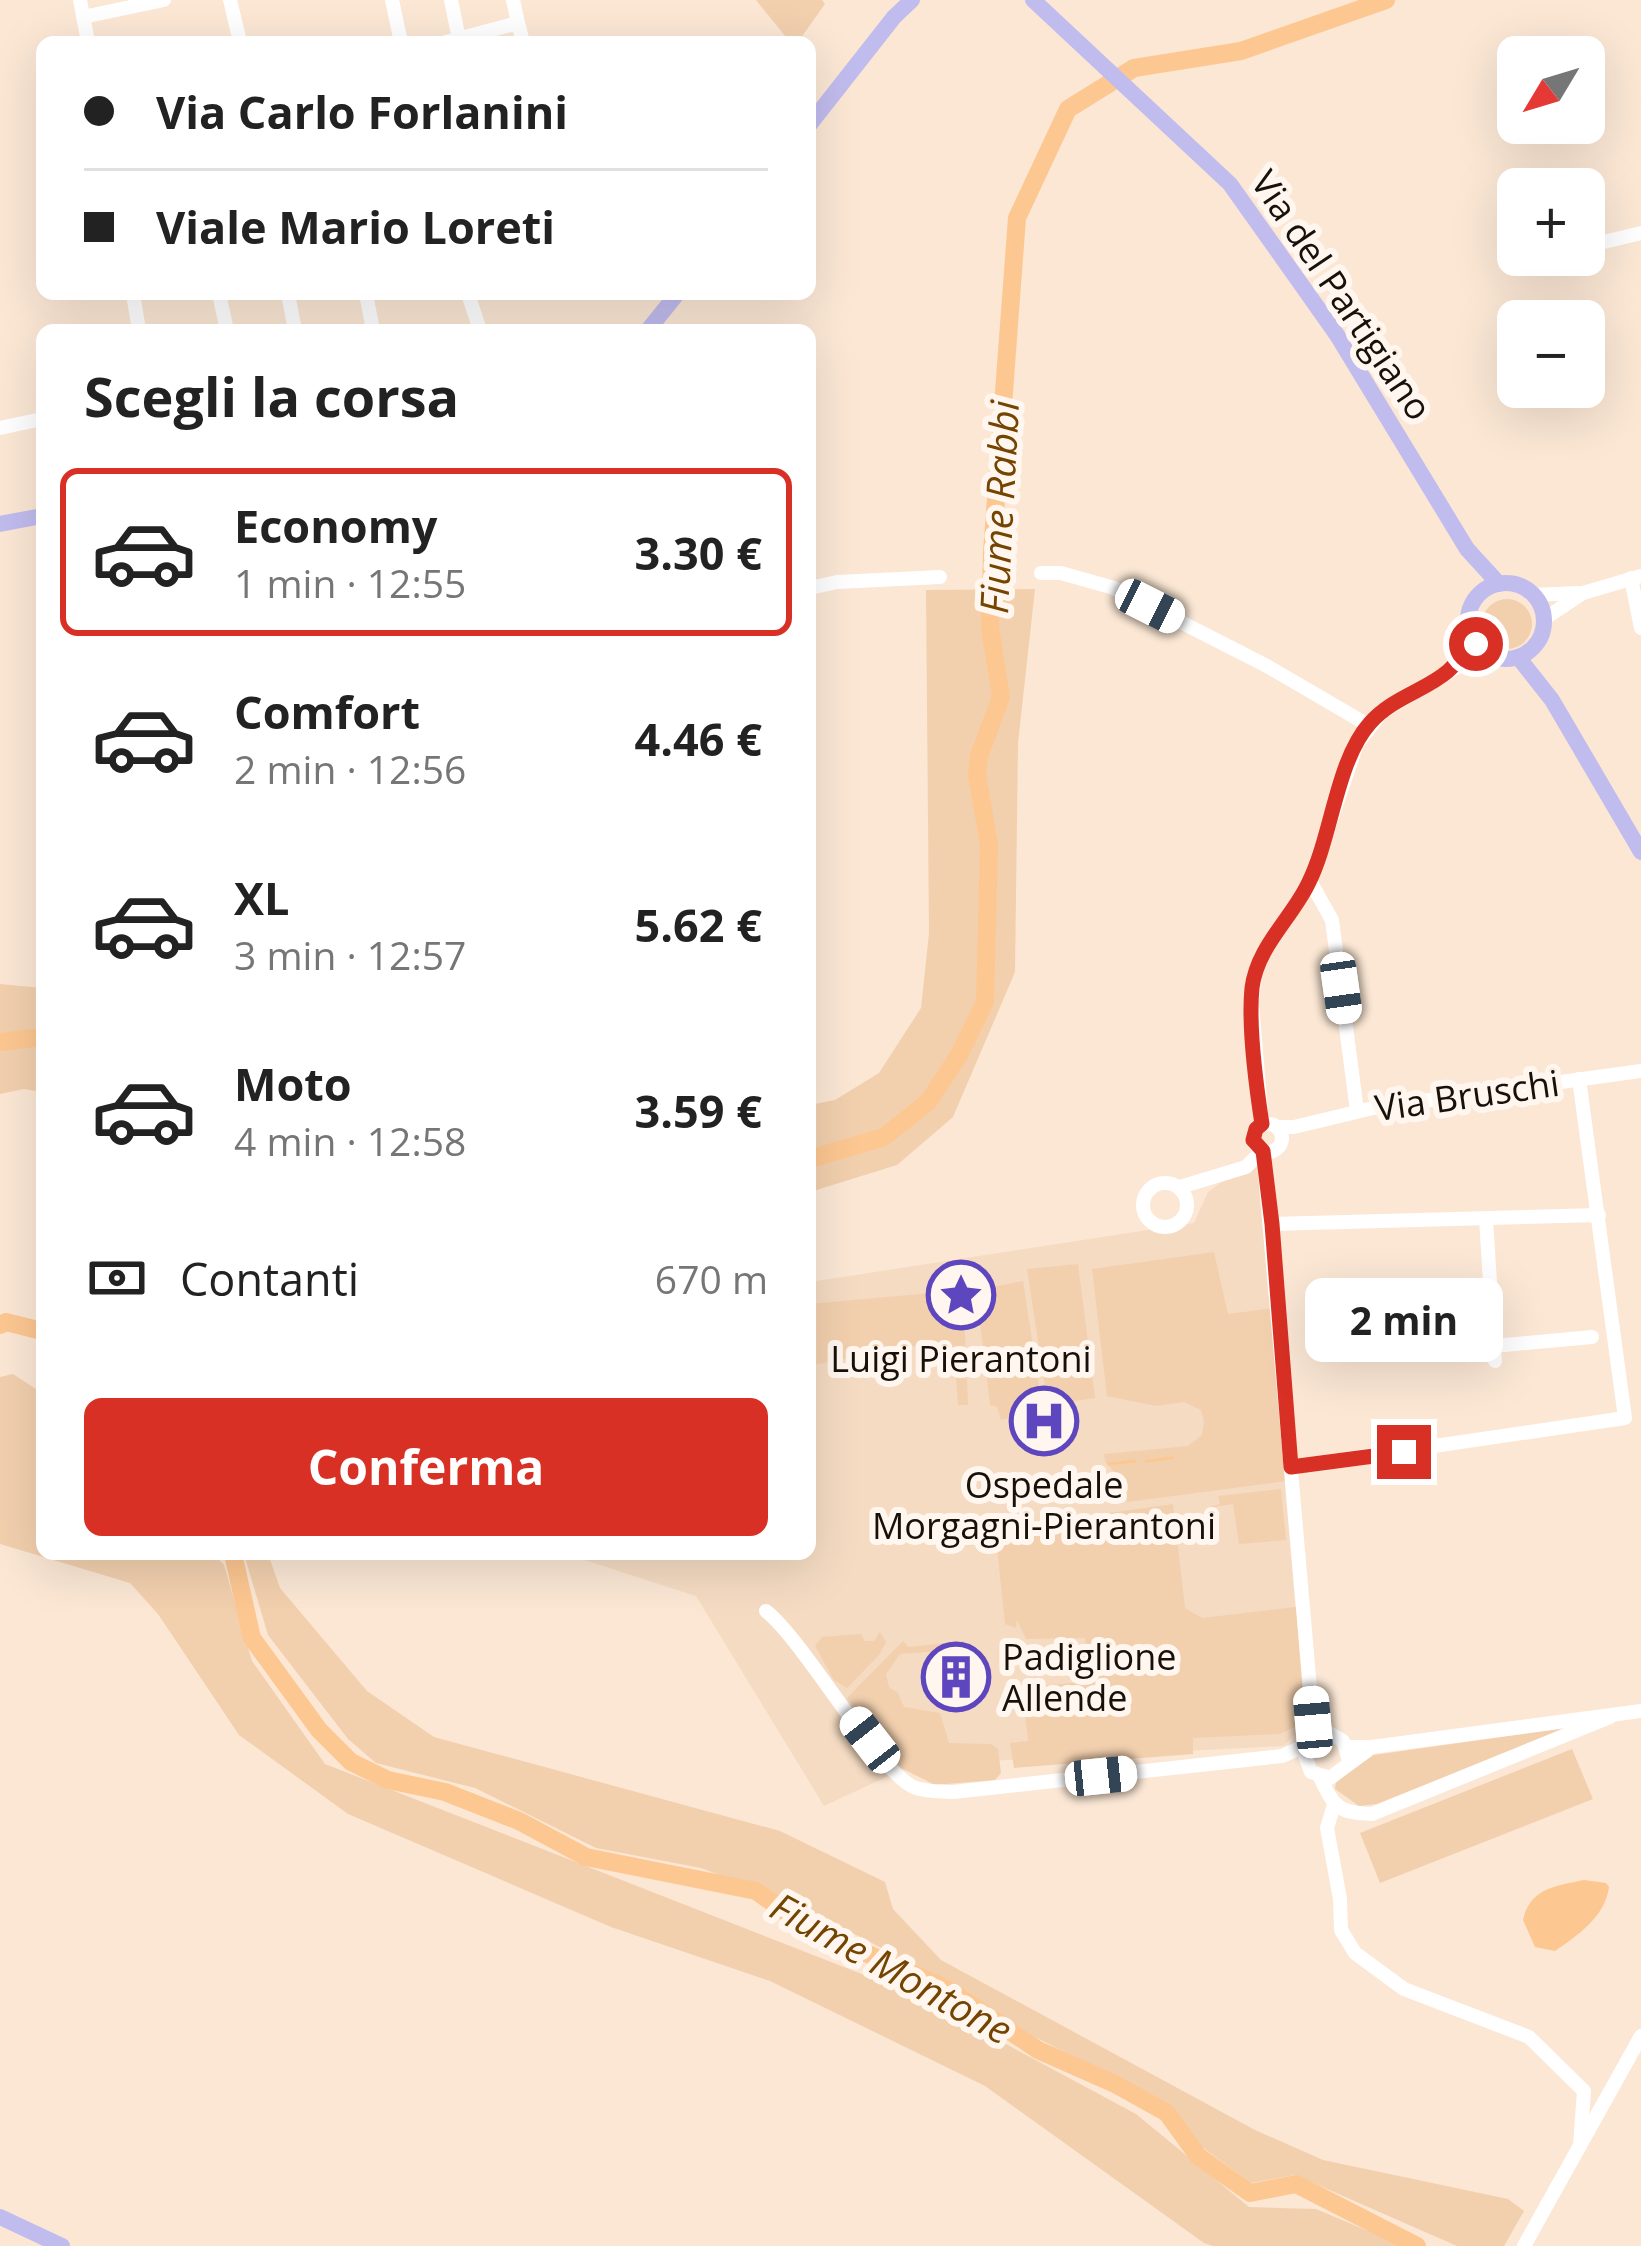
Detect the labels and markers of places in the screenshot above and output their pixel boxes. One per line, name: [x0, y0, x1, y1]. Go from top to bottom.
place icon: Luigi Pierantoni: [926, 1260, 996, 1330]
place label: Luigi Pierantoni: [830, 1334, 1092, 1383]
hospital icon: Ospedale Morgagni-Pierantoni: [1009, 1386, 1079, 1456]
place label: Ospedale Morgagni-Pierantoni: [872, 1460, 1216, 1550]
place label: Padiglione Allende: [1002, 1632, 1176, 1722]
building icon: Padiglione Allende: [921, 1642, 991, 1712]

